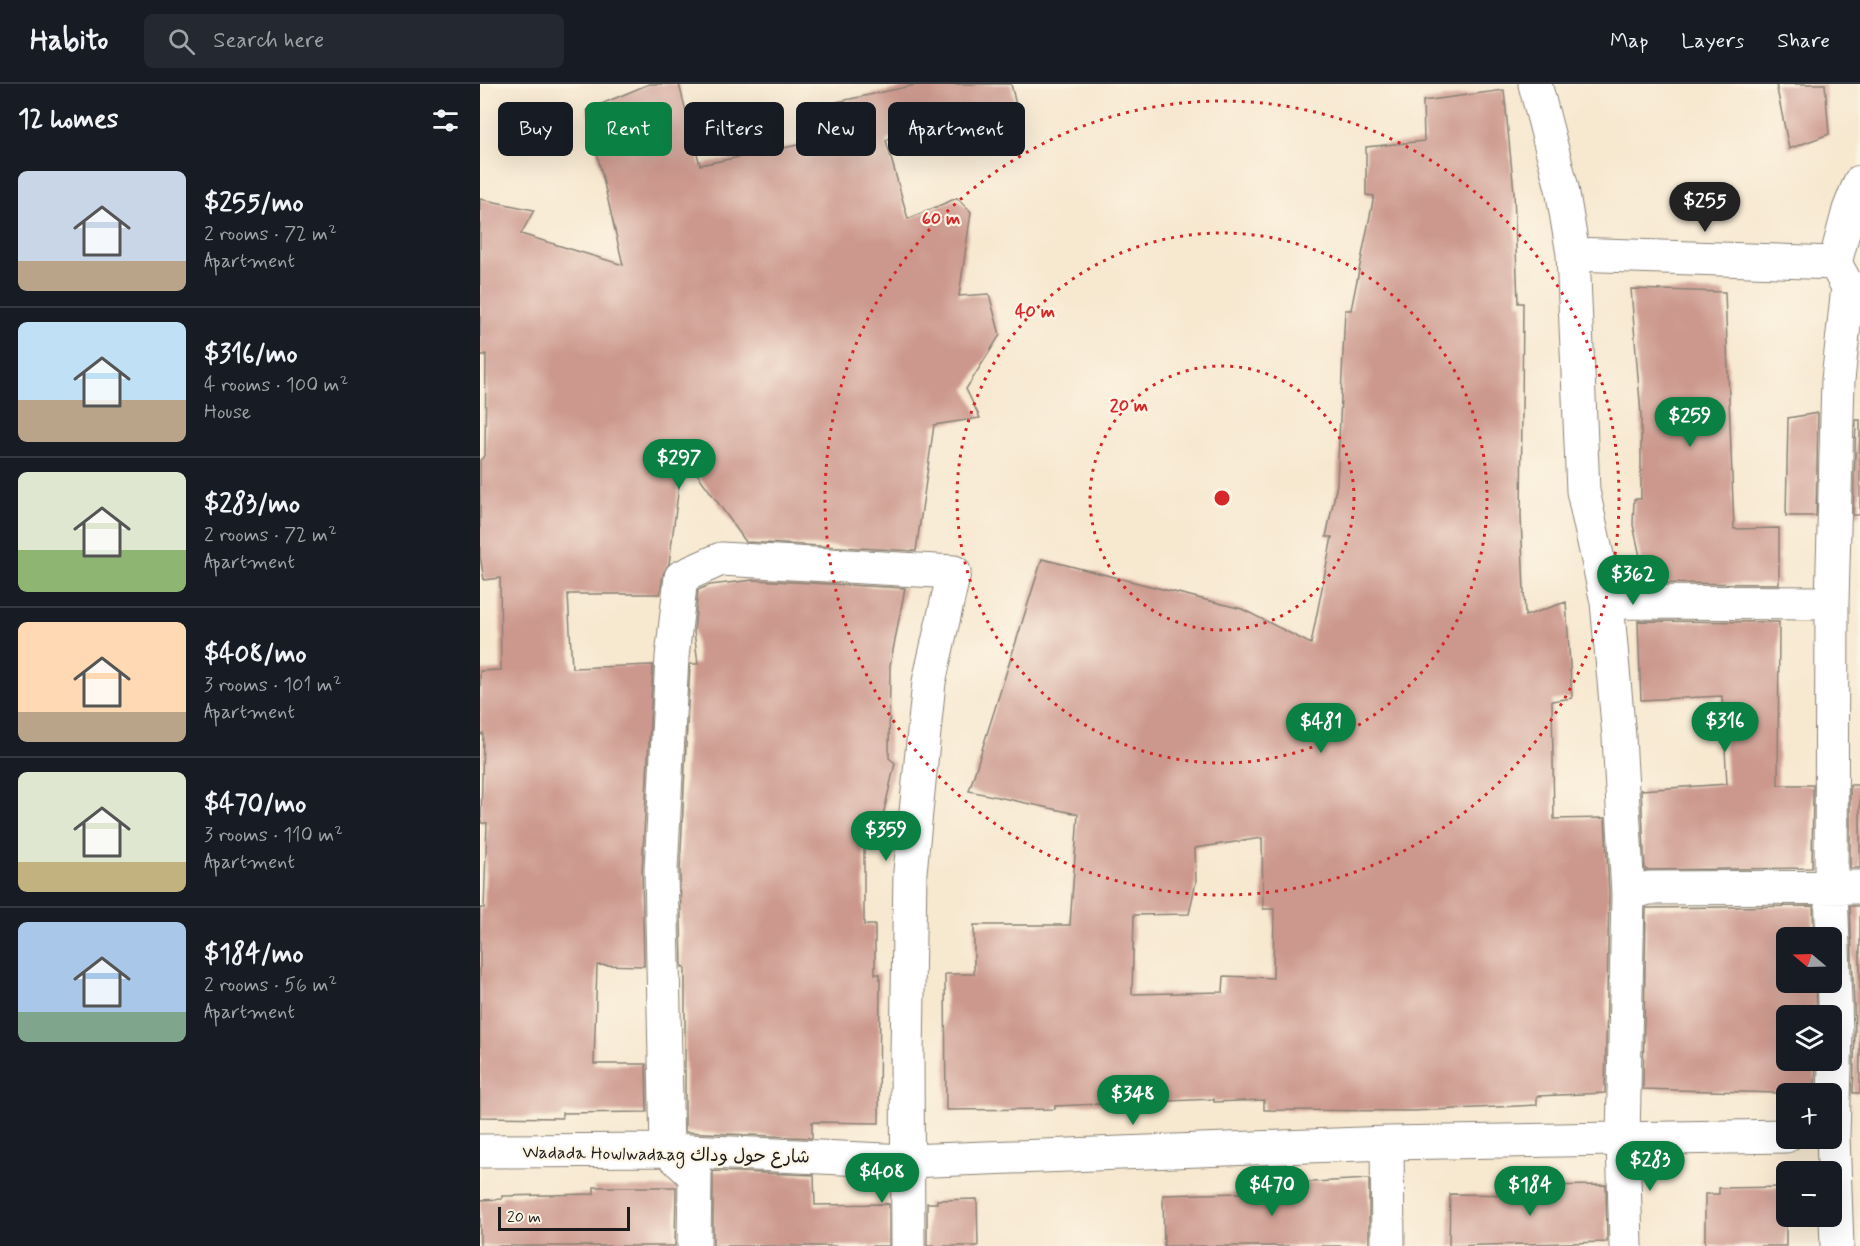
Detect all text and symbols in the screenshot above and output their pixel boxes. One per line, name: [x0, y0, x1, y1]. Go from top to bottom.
search box: [144, 14, 564, 68]
text: Habito: [30, 23, 108, 60]
icon: search: [165, 25, 198, 58]
text: Search here: [213, 27, 324, 55]
text: Map: [1610, 27, 1648, 55]
text: Layers: [1681, 27, 1744, 55]
text: Share: [1777, 27, 1830, 55]
chip: Buy: [498, 102, 573, 156]
chip: Rent: [585, 102, 672, 156]
chip: Filters: [684, 102, 784, 156]
chip: New: [796, 102, 876, 156]
chip: Apartment: [888, 102, 1025, 156]
text: 12 homes: [18, 103, 118, 137]
icon: filters: [429, 104, 462, 137]
pin: $255: [1669, 182, 1741, 233]
text: $255/mo: [204, 187, 304, 221]
text: $255: [1683, 188, 1727, 215]
icon: home: [66, 195, 138, 267]
text: 60 m: [922, 207, 960, 231]
text: 2 rooms · 72 m²: [204, 221, 337, 248]
text: Apartment: [204, 248, 295, 275]
text: 40 m: [1015, 300, 1055, 324]
text: $316/mo: [204, 338, 298, 372]
icon: home: [66, 346, 138, 418]
text: 4 rooms · 100 m²: [204, 372, 348, 399]
text: 20 m: [1110, 394, 1148, 418]
pin: $259: [1654, 397, 1726, 448]
text: House: [204, 399, 251, 426]
text: $259: [1669, 403, 1711, 430]
pin: $297: [643, 439, 715, 490]
text: $297: [657, 445, 701, 472]
text: $283/mo: [204, 488, 300, 522]
centre of rings: [1212, 488, 1232, 508]
icon: home: [66, 496, 138, 568]
text: 2 rooms · 72 m²: [204, 522, 337, 549]
text: Apartment: [204, 549, 295, 576]
pin: $362: [1597, 555, 1669, 606]
text: $362: [1611, 561, 1655, 588]
text: $408/mo: [204, 638, 307, 672]
icon: home: [66, 646, 138, 718]
text: 3 rooms · 101 m²: [204, 672, 342, 699]
text: Apartment: [204, 699, 295, 726]
pin: $316: [1689, 702, 1761, 753]
pin: $481: [1285, 703, 1357, 754]
text: $316: [1706, 708, 1744, 735]
text: $481: [1300, 709, 1342, 736]
text: $470/mo: [204, 788, 306, 822]
icon: home: [66, 796, 138, 868]
pin: $359: [850, 811, 922, 862]
text: $359: [865, 817, 907, 844]
text: 3 rooms · 110 m²: [204, 822, 343, 849]
text: Apartment: [204, 849, 295, 876]
north arrow: [1776, 927, 1842, 993]
map controls: [1776, 927, 1842, 1227]
text: $184/mo: [204, 938, 304, 972]
icon: home: [66, 946, 138, 1018]
text: 2 rooms · 56 m²: [204, 972, 337, 999]
text: Apartment: [204, 999, 295, 1026]
button: layers: [1776, 1005, 1842, 1071]
pin: $348: [1097, 1075, 1169, 1126]
text: $348: [1111, 1081, 1155, 1108]
button: +: [1776, 1083, 1842, 1149]
street label: Wadada Howlwadaag شارع حول وداك: [522, 1140, 810, 1171]
pin: $283: [1614, 1141, 1686, 1192]
text: $283: [1630, 1147, 1670, 1174]
pin: $408: [846, 1153, 918, 1204]
text: $408: [859, 1159, 905, 1186]
button: −: [1776, 1161, 1842, 1227]
pin: $470: [1236, 1166, 1308, 1217]
pin: $184: [1494, 1166, 1566, 1217]
text: $470: [1249, 1172, 1295, 1199]
text: $184: [1508, 1172, 1552, 1199]
scale bar: [498, 1204, 630, 1232]
text: 20 m: [507, 1207, 541, 1228]

